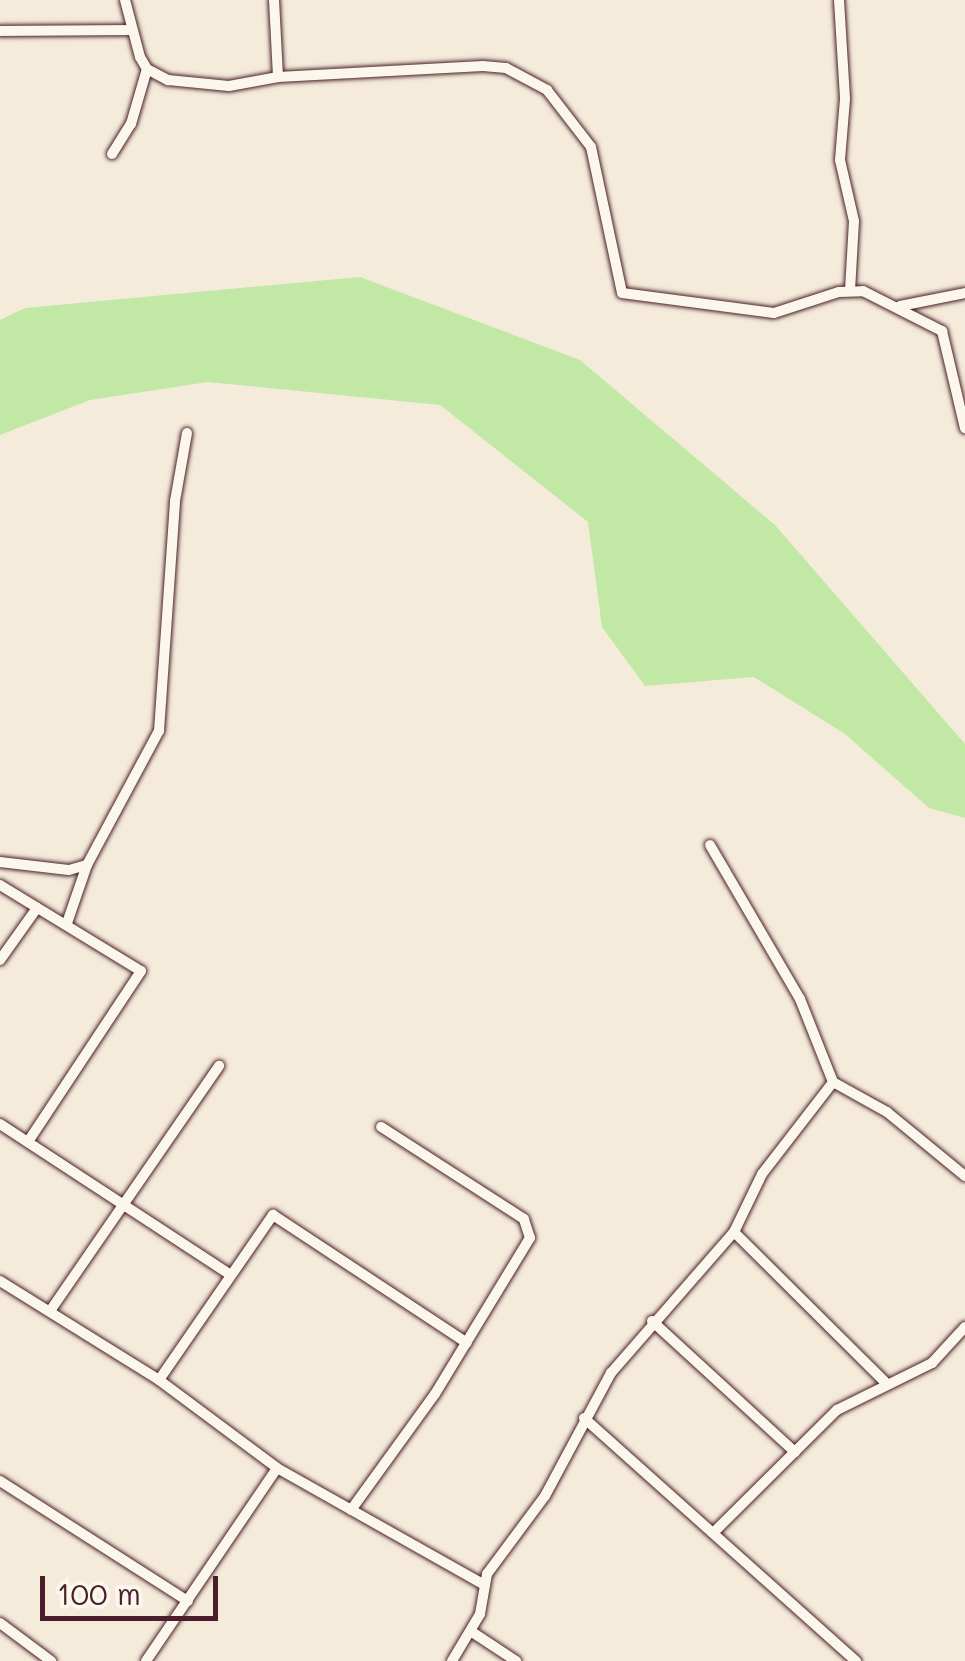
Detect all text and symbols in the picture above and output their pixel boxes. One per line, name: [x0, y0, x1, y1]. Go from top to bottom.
scale bar: [45, 1556, 222, 1618]
text: 100 m: [57, 1573, 141, 1613]

